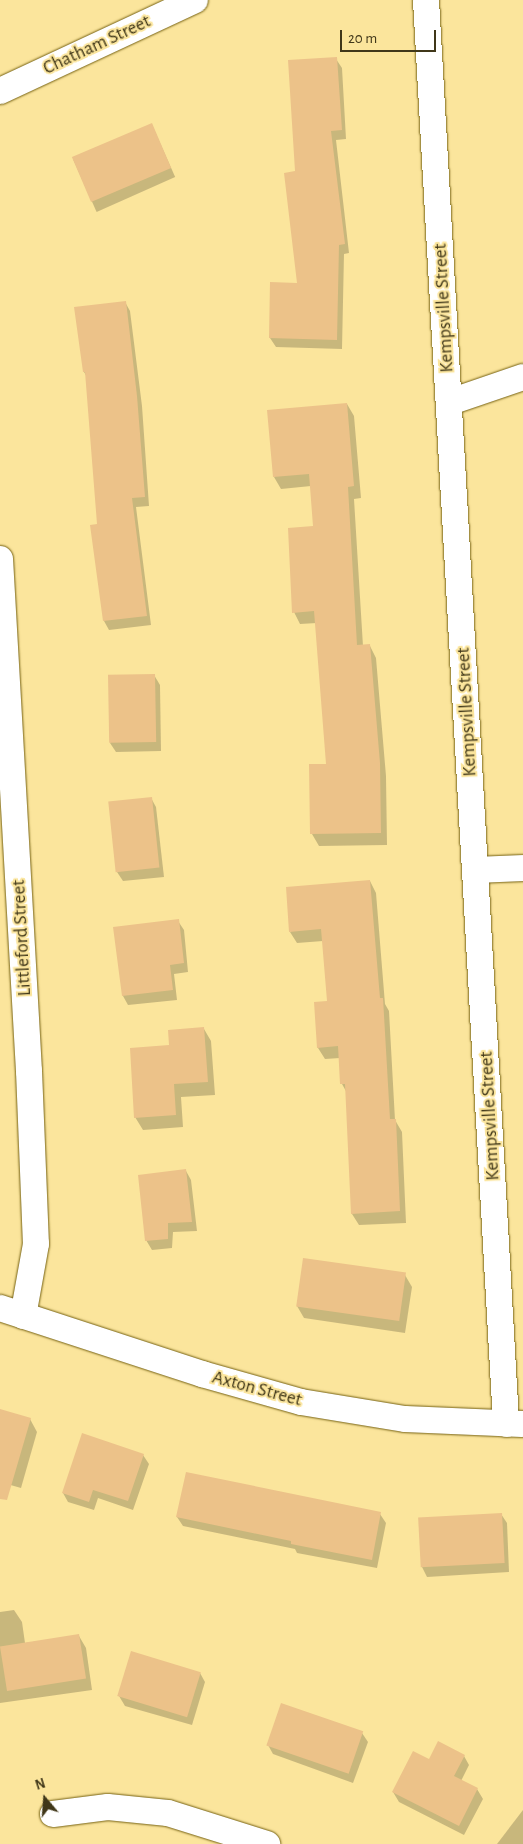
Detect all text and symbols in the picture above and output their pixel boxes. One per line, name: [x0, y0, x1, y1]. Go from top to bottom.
street label: Chatham Street: [40, 10, 154, 80]
scale bar: [343, 20, 439, 52]
text: 20 m: [348, 31, 377, 46]
street label: Kempsville Street: [429, 243, 459, 373]
street label: Kempsville Street: [452, 647, 482, 777]
street label: Littleford Street: [8, 879, 36, 997]
street label: Kempsville Street: [475, 1051, 505, 1181]
street label: Axton Street: [210, 1366, 304, 1412]
north arrow: [20, 1774, 70, 1824]
text: N: [34, 1777, 47, 1793]

